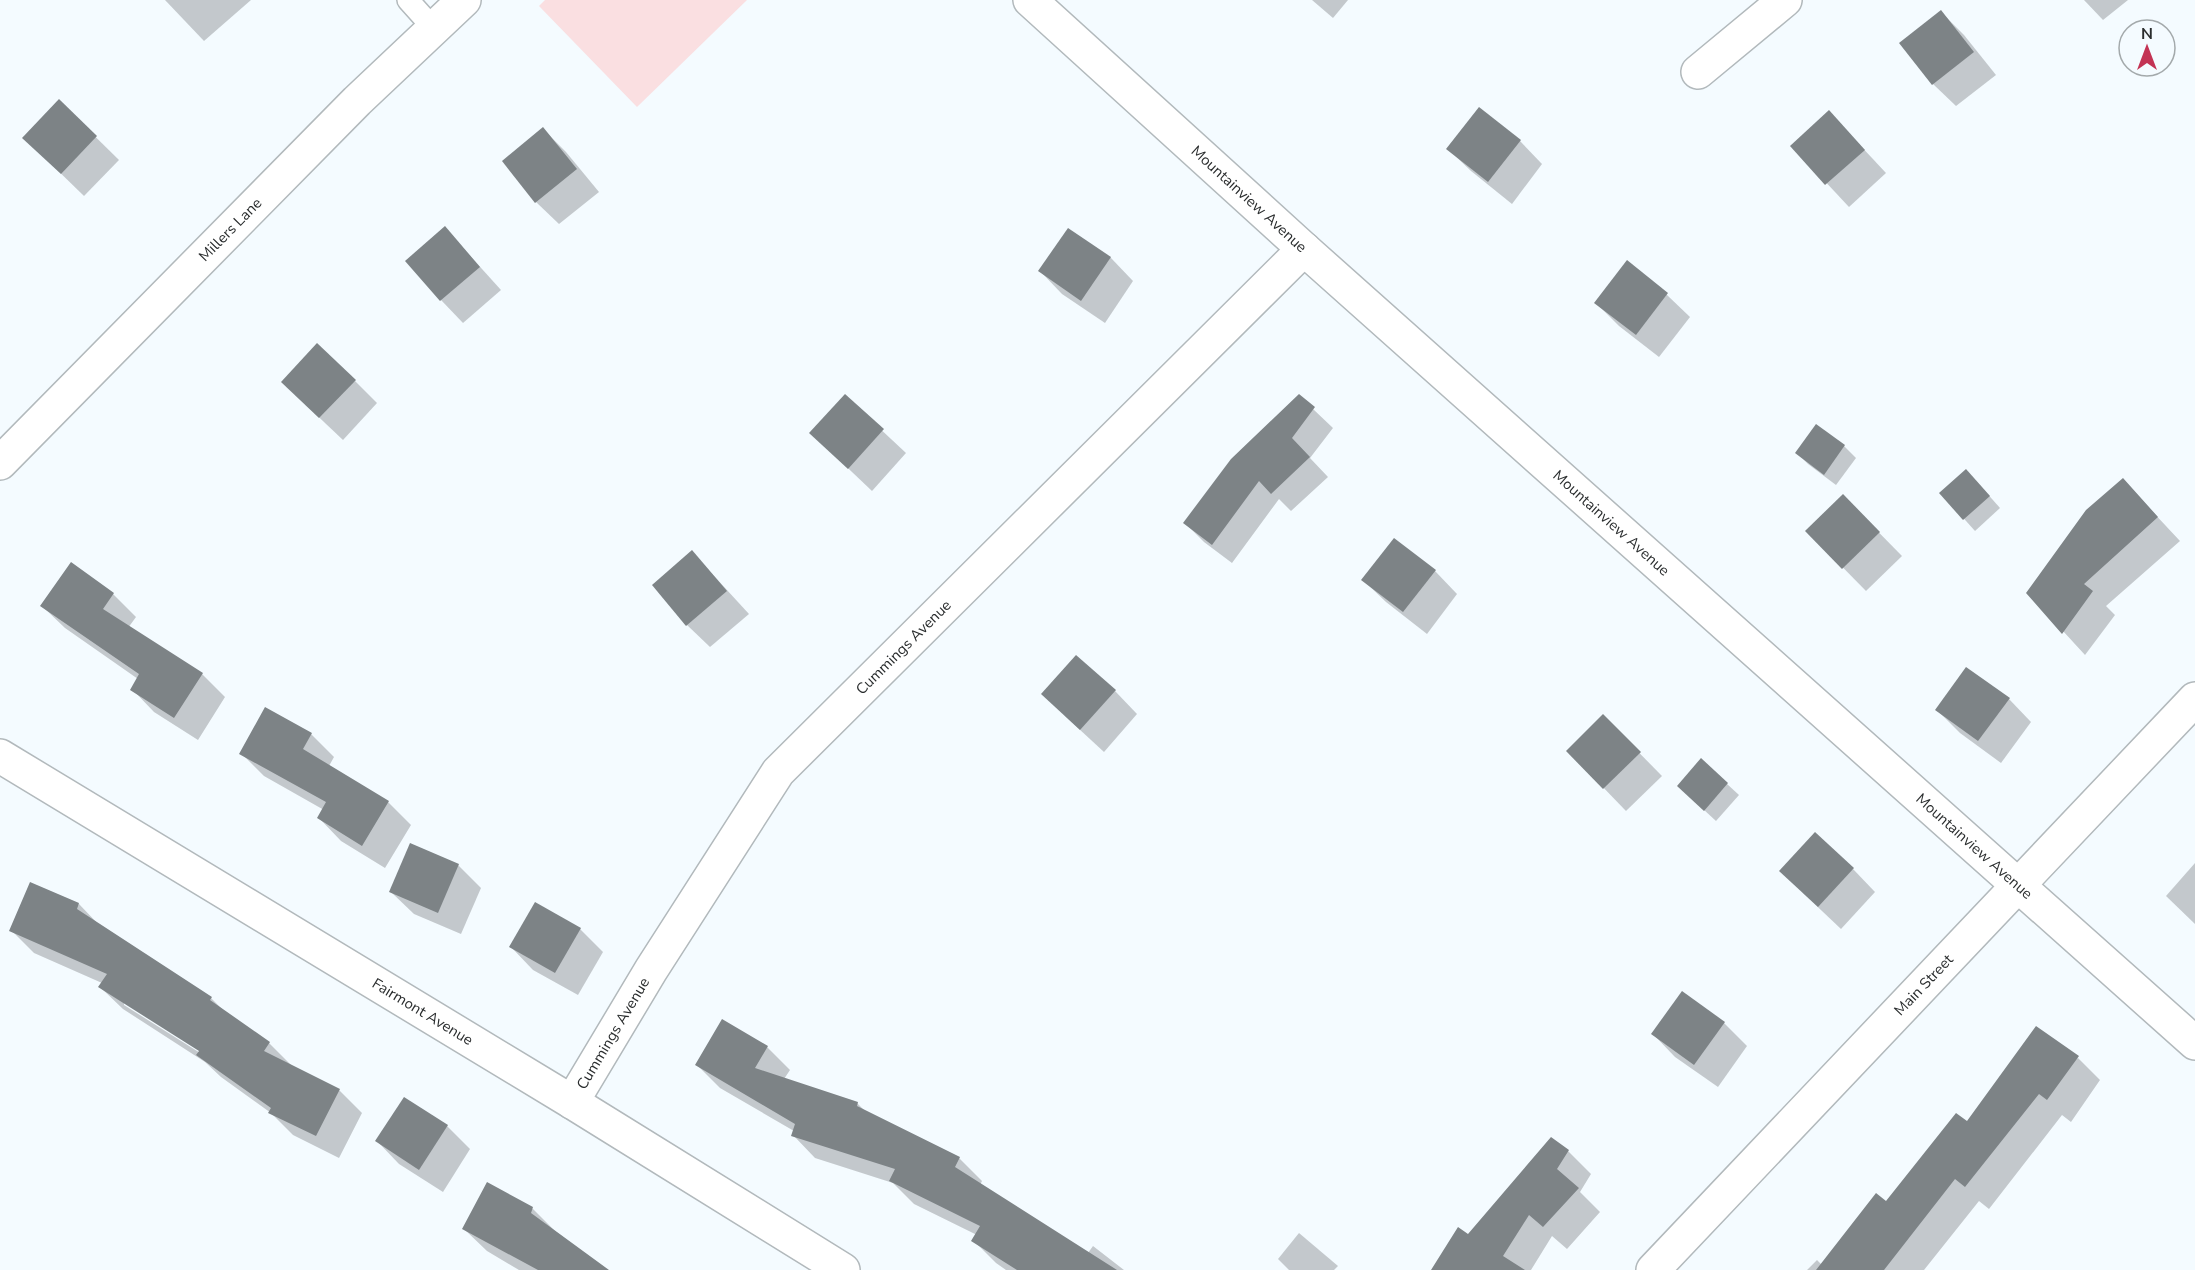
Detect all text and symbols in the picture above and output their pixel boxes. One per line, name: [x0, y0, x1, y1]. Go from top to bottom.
north arrow: [2117, 18, 2177, 78]
text: N: [2141, 23, 2153, 45]
street label: Mountainview Avenue: [1187, 141, 1311, 257]
street label: Millers Lane: [194, 193, 266, 266]
street label: Mountainview Avenue: [1549, 466, 1674, 580]
street label: Cummings Avenue: [851, 595, 956, 699]
street label: Mountainview Avenue: [1912, 789, 2037, 904]
street label: Main Street: [1890, 949, 1958, 1020]
street label: Fairmont Avenue: [368, 973, 477, 1050]
street label: Cummings Avenue: [572, 974, 654, 1093]

